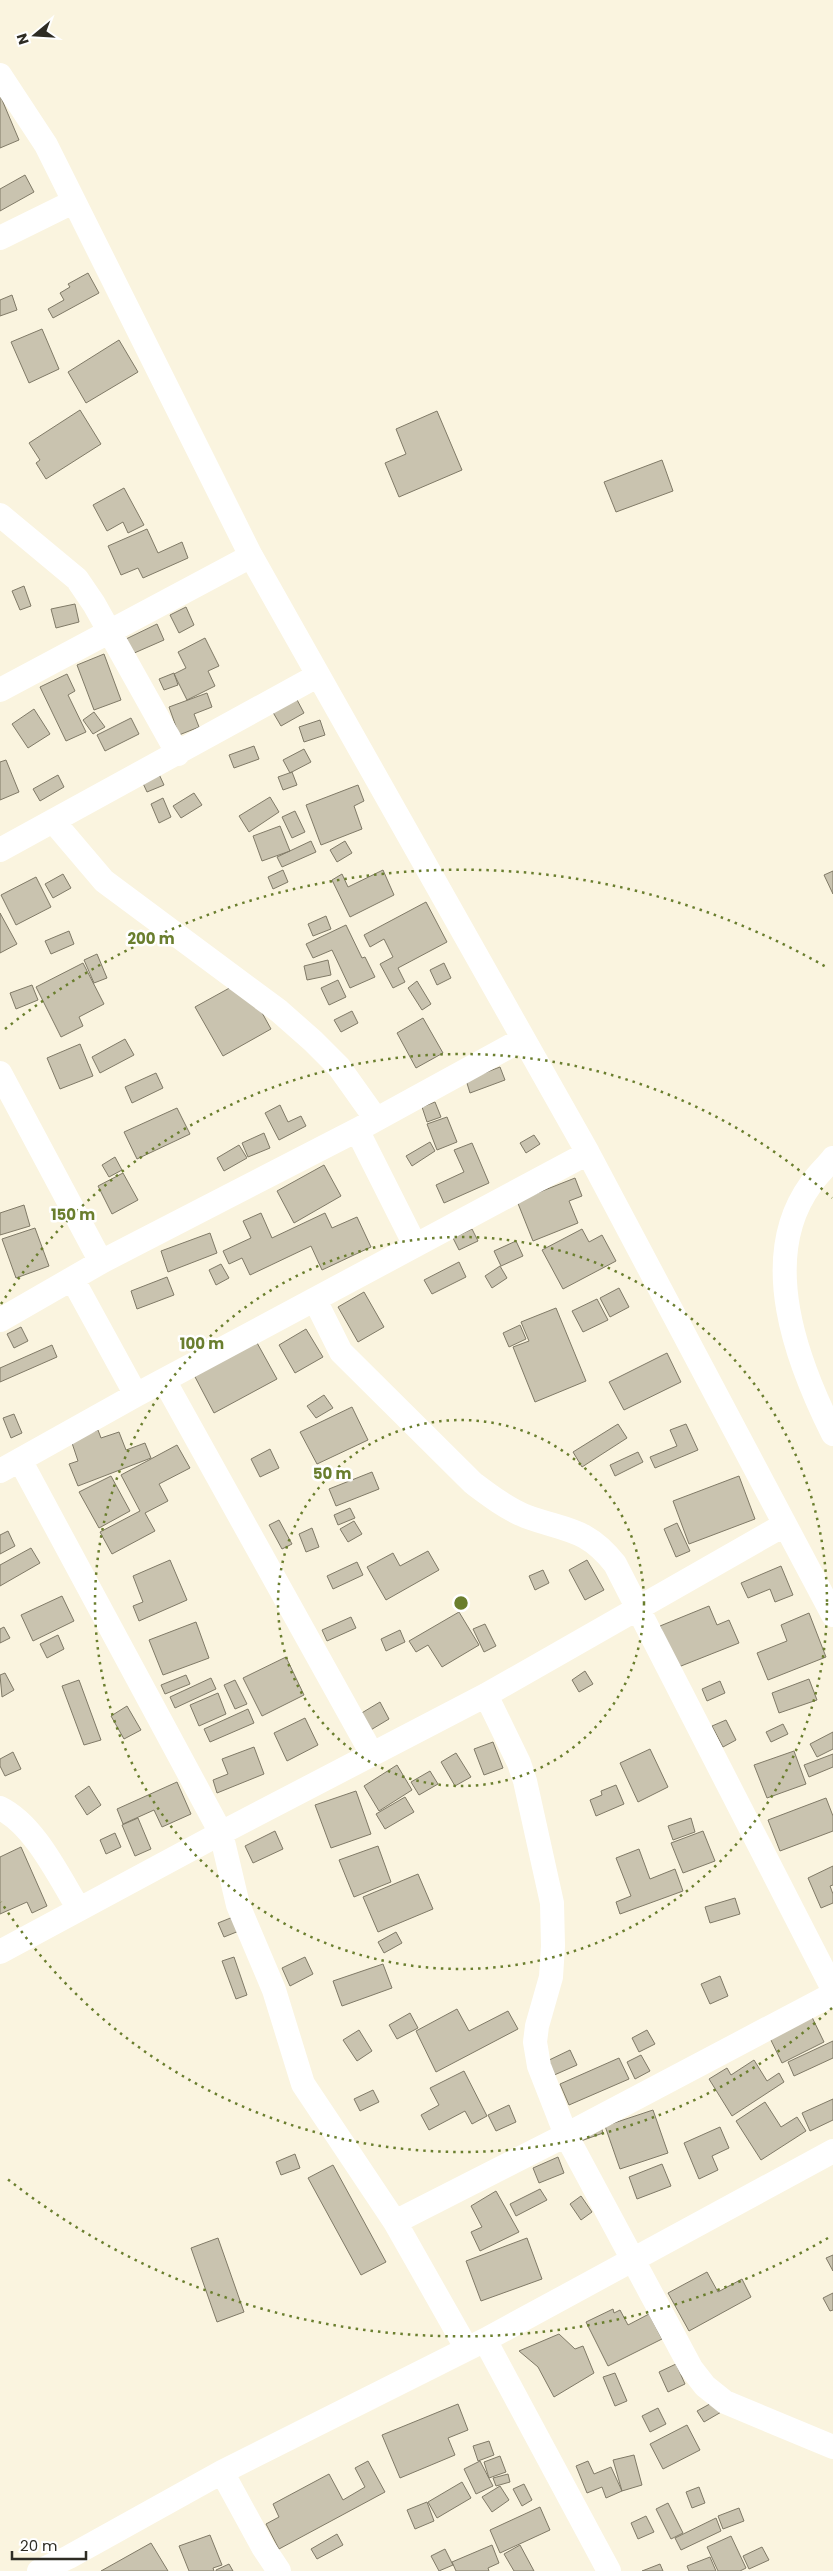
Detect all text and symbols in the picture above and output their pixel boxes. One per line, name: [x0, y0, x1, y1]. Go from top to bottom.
north arrow: [10, 10, 60, 60]
text: N: [11, 31, 34, 47]
text: 200 m: [127, 928, 175, 949]
text: 150 m: [51, 1204, 95, 1225]
text: 100 m: [180, 1333, 224, 1354]
text: 50 m: [313, 1463, 351, 1484]
centre of rings: [452, 1594, 470, 1612]
scale bar: [12, 2528, 86, 2560]
text: 20 m: [20, 2535, 58, 2556]

